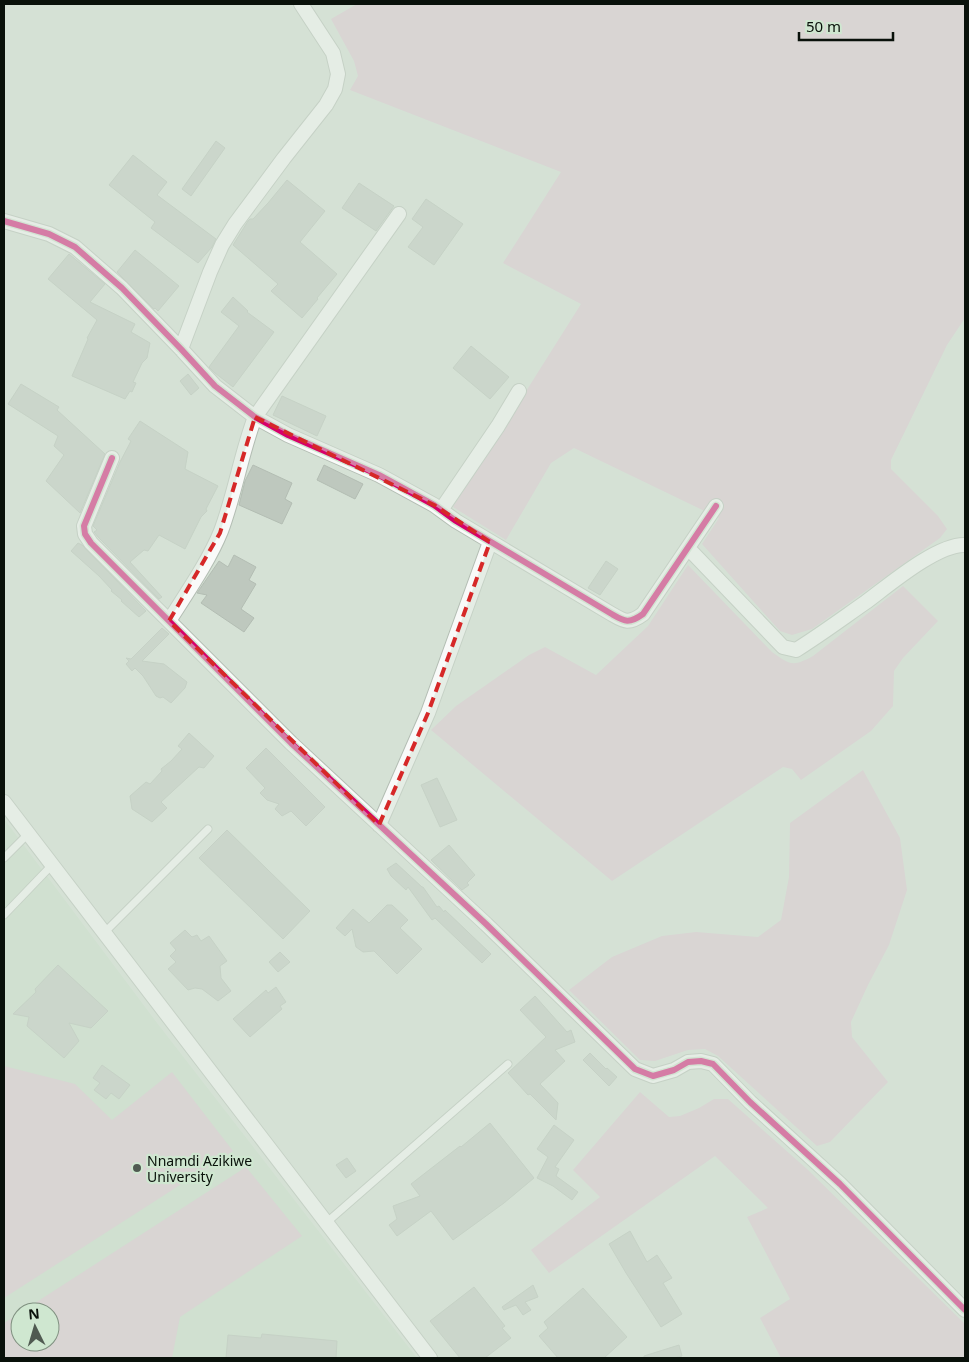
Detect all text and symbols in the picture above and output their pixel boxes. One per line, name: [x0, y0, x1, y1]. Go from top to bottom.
scale bar: [799, 10, 893, 42]
text: 50 m: [806, 16, 841, 36]
place label: Nnamdi Azikiwe University: [147, 1151, 252, 1186]
marker: Nnamdi Azikiwe University: [131, 1162, 143, 1174]
north arrow: [10, 1302, 60, 1352]
text: N: [27, 1304, 40, 1324]

